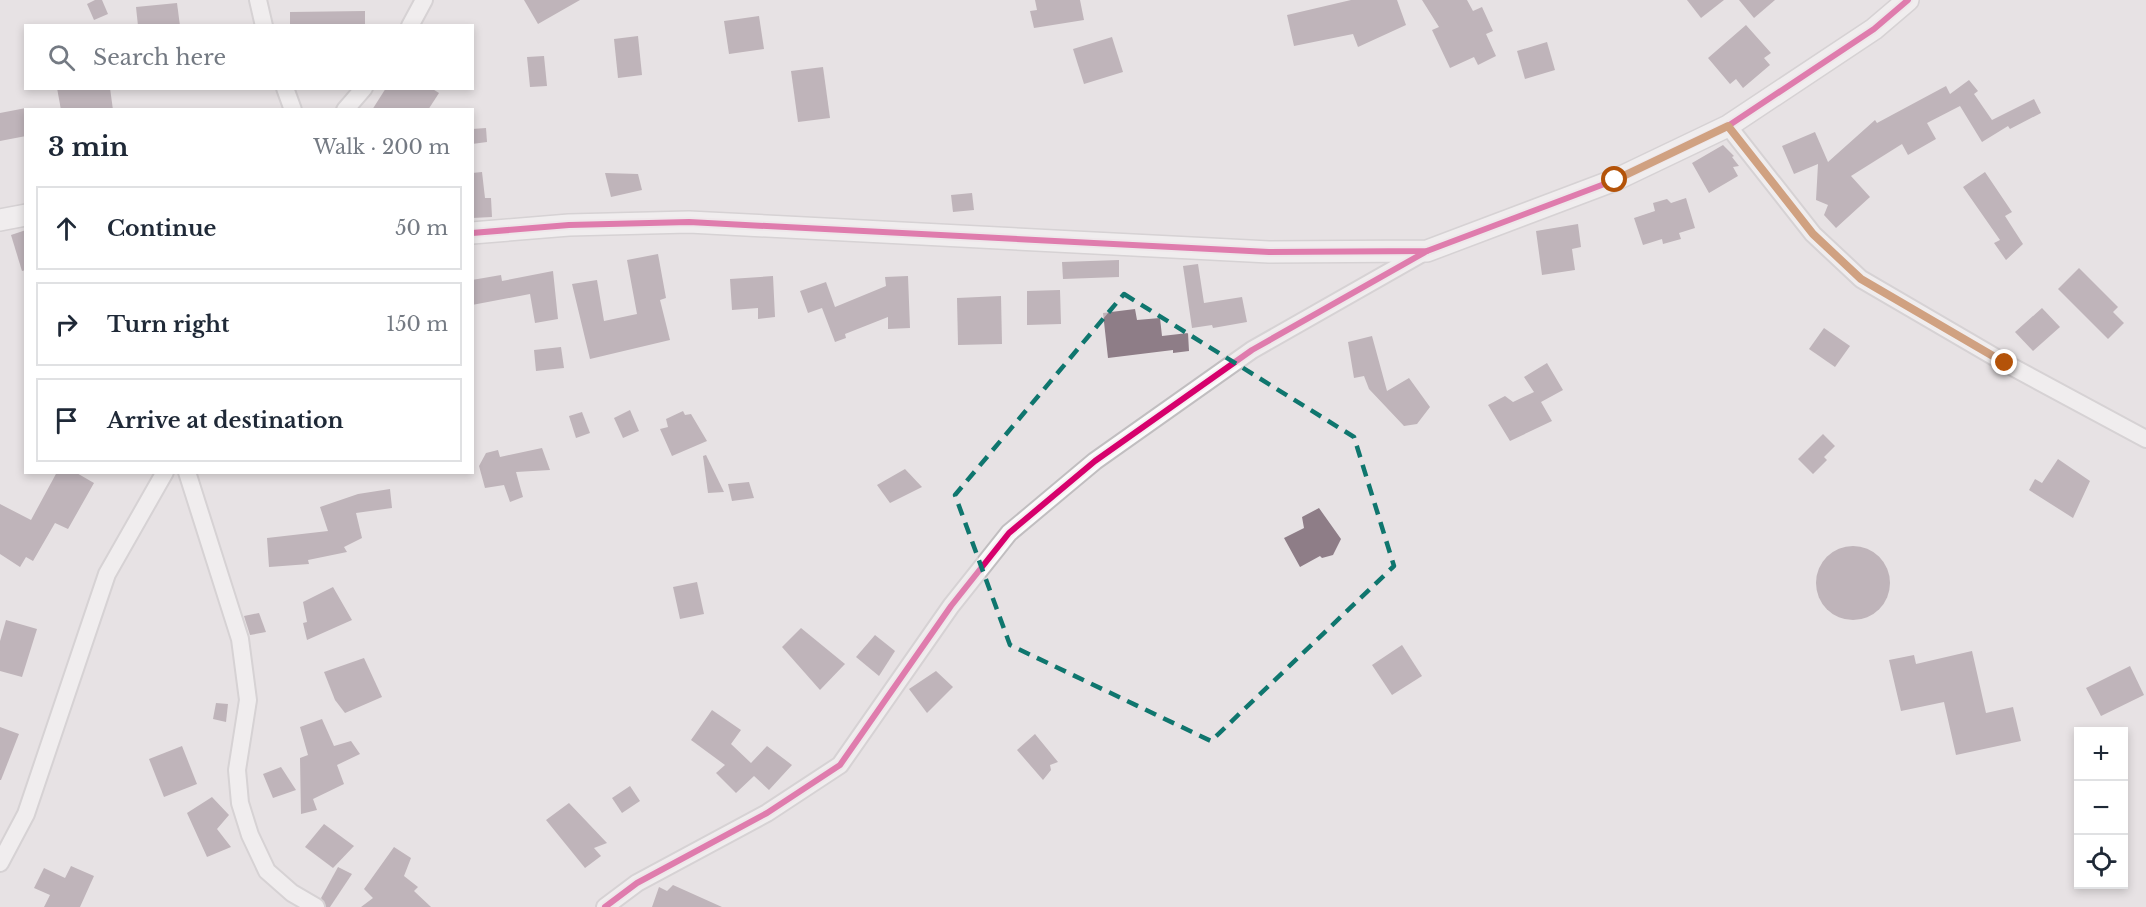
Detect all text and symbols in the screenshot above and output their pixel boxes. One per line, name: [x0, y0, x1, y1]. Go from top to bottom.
search box: [24, 24, 474, 90]
icon: search: [45, 41, 78, 74]
text: Search here: [93, 44, 226, 71]
text: 3 min: [48, 131, 129, 163]
text: Walk · 200 m: [313, 135, 450, 159]
route start: [1601, 166, 1627, 192]
icon: ahead: [50, 212, 83, 245]
text: Continue: [107, 215, 216, 242]
text: 50 m: [395, 216, 448, 240]
icon: right: [50, 308, 83, 341]
text: Turn right: [107, 311, 229, 338]
text: 150 m: [386, 312, 448, 336]
route end: [1991, 349, 2017, 375]
icon: arrive: [50, 404, 83, 437]
text: Arrive at destination: [107, 407, 344, 434]
map controls: [2074, 727, 2128, 889]
button: +: [2074, 727, 2128, 781]
button: −: [2074, 781, 2128, 835]
button: locate: [2074, 835, 2128, 889]

